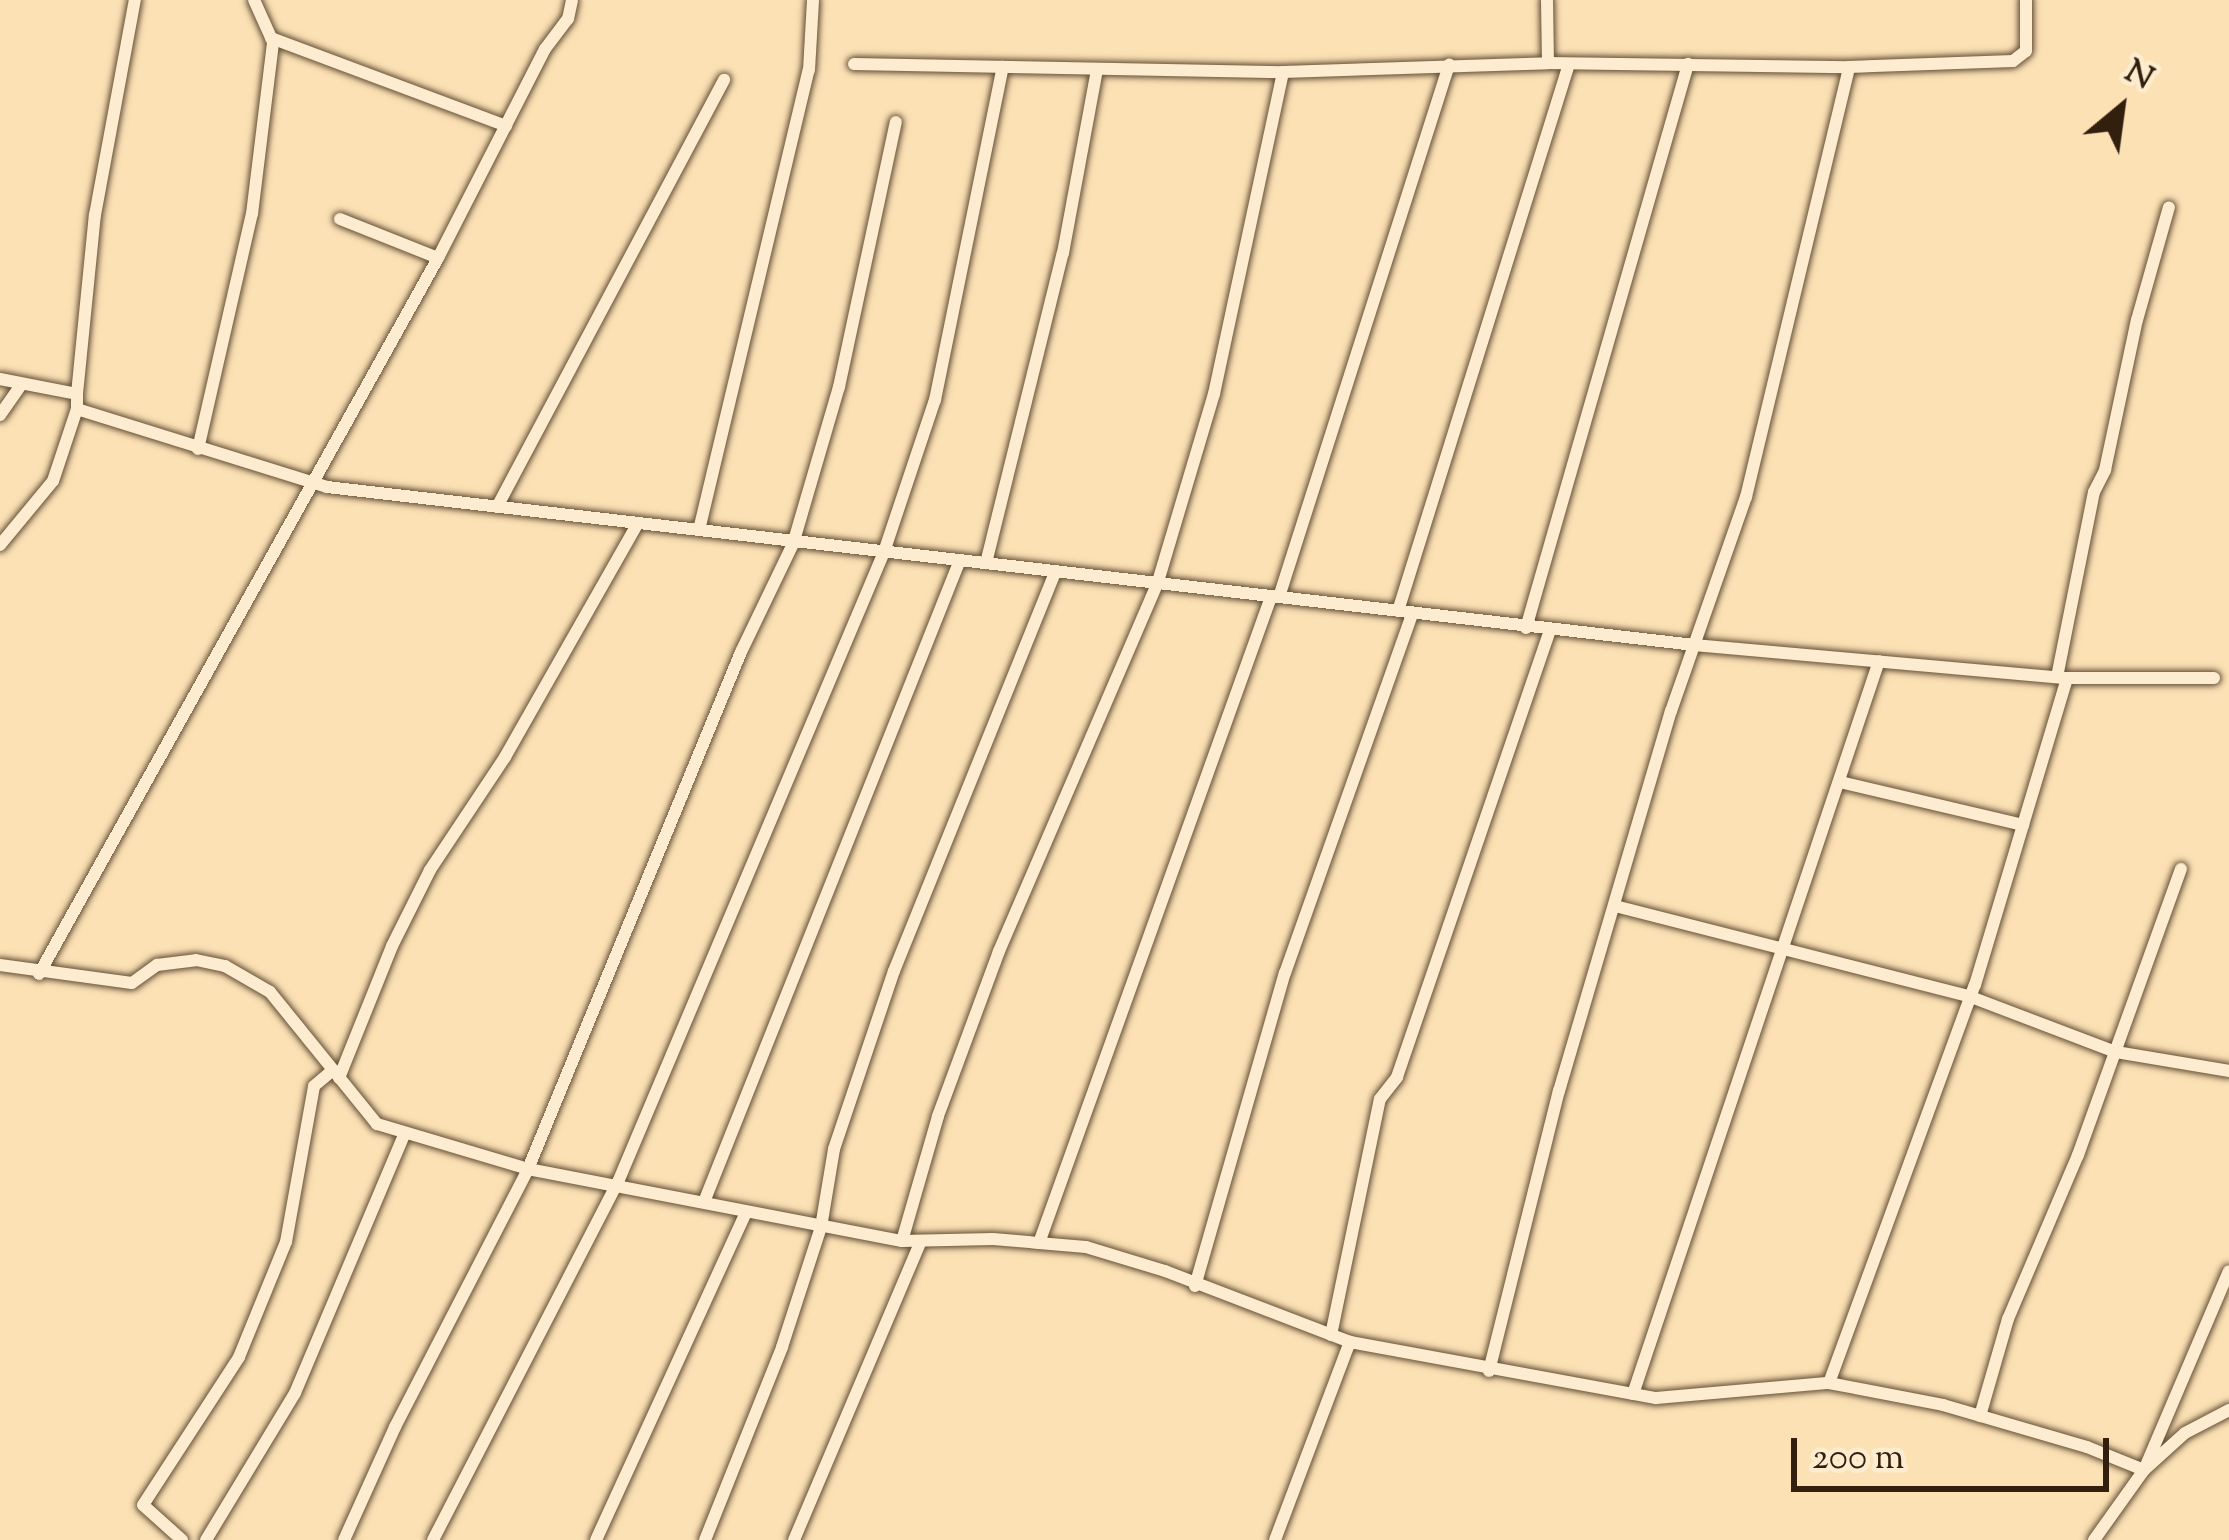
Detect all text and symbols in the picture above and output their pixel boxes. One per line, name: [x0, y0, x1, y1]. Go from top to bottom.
north arrow: [2061, 48, 2181, 168]
text: N: [2115, 49, 2162, 104]
scale bar: [1797, 1414, 2115, 1488]
text: 200 m: [1812, 1433, 1904, 1485]

